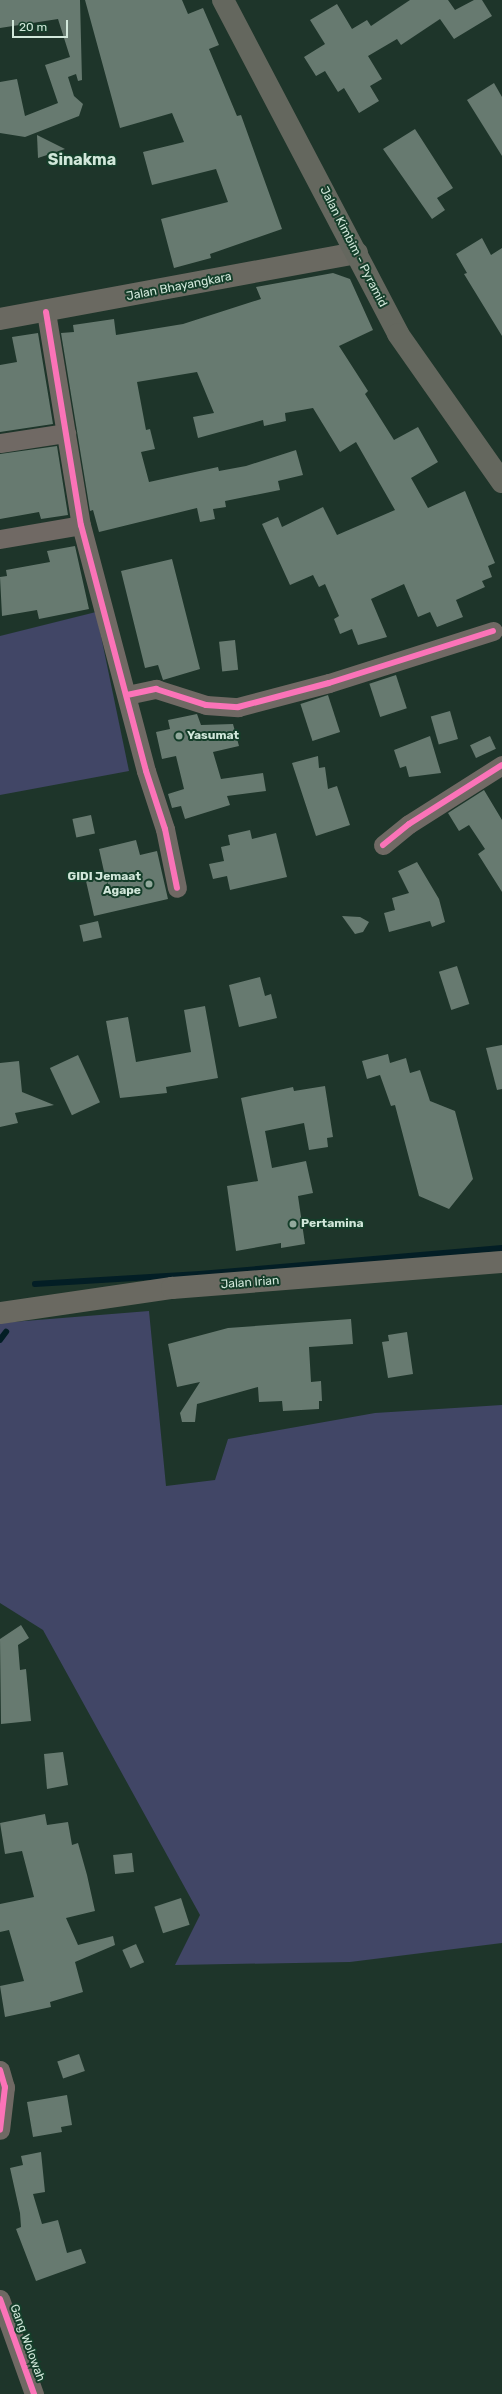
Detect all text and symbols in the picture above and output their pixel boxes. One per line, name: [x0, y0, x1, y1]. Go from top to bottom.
scale bar: [14, 12, 70, 38]
text: 20 m: [19, 20, 47, 34]
district label: Sinakma: [48, 150, 116, 170]
street label: Jalan Kimbim - Pyramid: [316, 184, 390, 310]
street label: Jalan Bhayangkara: [125, 270, 233, 304]
place label: Yasumat: [187, 729, 239, 743]
marker: Yasumat: [174, 731, 184, 741]
place label: GIDI Jemaat Agape: [68, 870, 141, 898]
marker: GIDI Jemaat Agape: [144, 879, 154, 889]
place label: Pertamina: [301, 1217, 364, 1231]
marker: Pertamina: [288, 1219, 298, 1229]
street label: Jalan Irian: [220, 1274, 280, 1292]
street label: Gang Wolowah: [6, 2302, 48, 2384]

